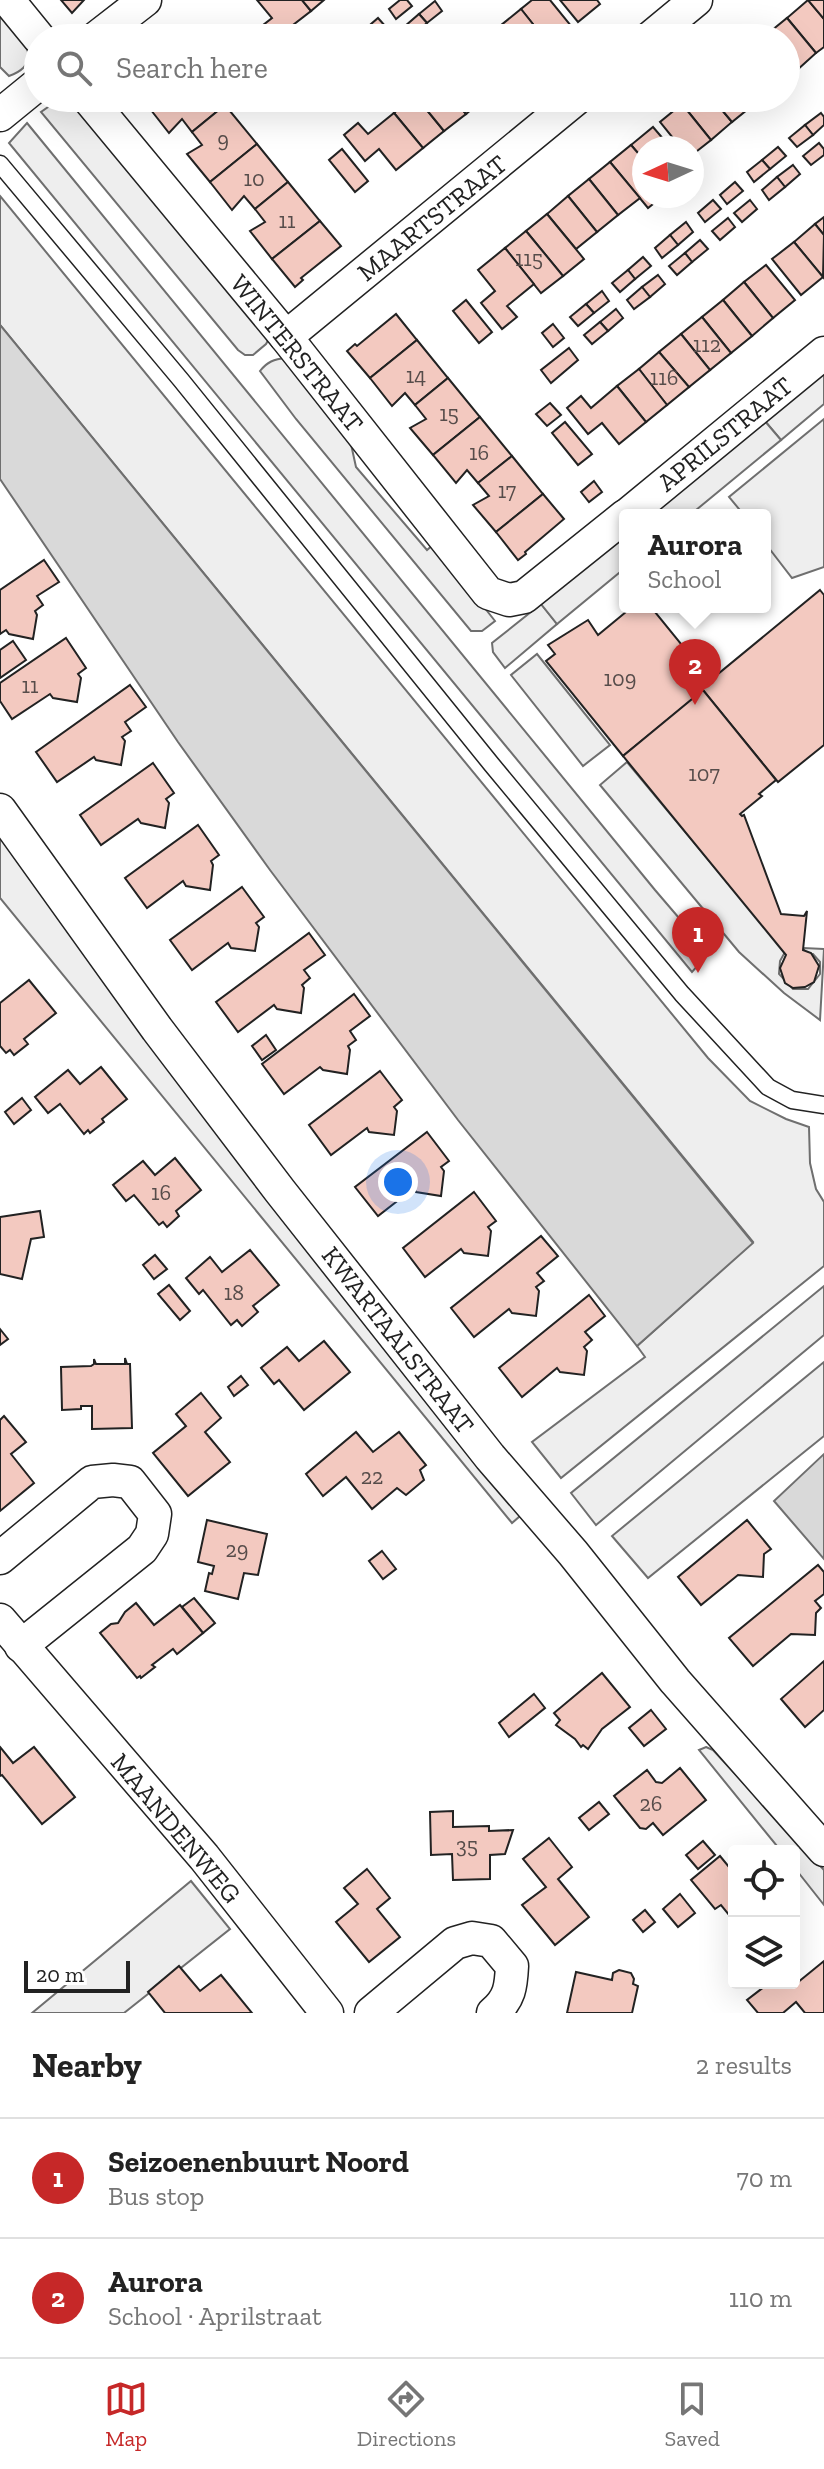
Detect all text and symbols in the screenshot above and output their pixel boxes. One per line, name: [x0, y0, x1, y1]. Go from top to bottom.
search box: [24, 24, 800, 112]
icon: search: [52, 46, 96, 90]
text: Search here: [116, 50, 268, 86]
house number: 9: [217, 126, 229, 153]
north arrow: [632, 136, 704, 208]
street label: MAARTSTRAAT: [351, 148, 513, 288]
house number: 10: [243, 165, 265, 192]
house number: 11: [279, 207, 296, 234]
house number: 115: [515, 245, 543, 272]
street label: WINTERSTRAAT: [224, 268, 370, 438]
house number: 112: [693, 331, 721, 358]
house number: 14: [406, 362, 426, 389]
house number: 116: [650, 364, 678, 391]
street label: APRILSTRAAT: [651, 370, 799, 498]
house number: 15: [439, 400, 459, 427]
house number: 16: [469, 439, 489, 466]
house number: 17: [498, 477, 517, 504]
popup: [619, 509, 771, 613]
text: Aurora: [647, 527, 743, 563]
text: School: [647, 563, 722, 595]
pin: 2: [669, 639, 721, 705]
house number: 109: [604, 665, 636, 692]
house number: 11: [22, 672, 39, 699]
house number: 107: [688, 760, 720, 787]
pin: 1: [672, 907, 724, 973]
your location: [378, 1162, 418, 1202]
house number: 16: [151, 1179, 171, 1206]
street label: KWARTAALSTRAAT: [315, 1240, 481, 1440]
house number: 18: [224, 1279, 244, 1306]
house number: 22: [361, 1463, 383, 1490]
house number: 29: [225, 1536, 249, 1563]
street label: MAANDENWEG: [104, 1747, 248, 1909]
house number: 26: [639, 1790, 663, 1817]
house number: 35: [456, 1832, 478, 1859]
map controls: [728, 1845, 800, 1989]
button: locate: [728, 1845, 800, 1917]
button: layers: [728, 1917, 800, 1989]
scale bar: [24, 1957, 130, 1993]
text: 20 m: [36, 1961, 84, 1988]
text: Nearby: [32, 2045, 142, 2086]
text: 2 results: [696, 2049, 792, 2081]
text: Seizoenenbuurt Noord: [108, 2144, 409, 2180]
text: 1: [53, 2162, 63, 2194]
text: 70 m: [736, 2162, 792, 2194]
text: Bus stop: [108, 2180, 204, 2212]
text: Aurora: [108, 2264, 203, 2300]
text: 2: [51, 2282, 65, 2314]
text: 110 m: [729, 2282, 792, 2314]
text: School · Aprilstraat: [108, 2300, 322, 2332]
tab: Map: [104, 2377, 148, 2452]
tab: Directions: [357, 2377, 456, 2452]
tab: Saved: [665, 2377, 720, 2452]

